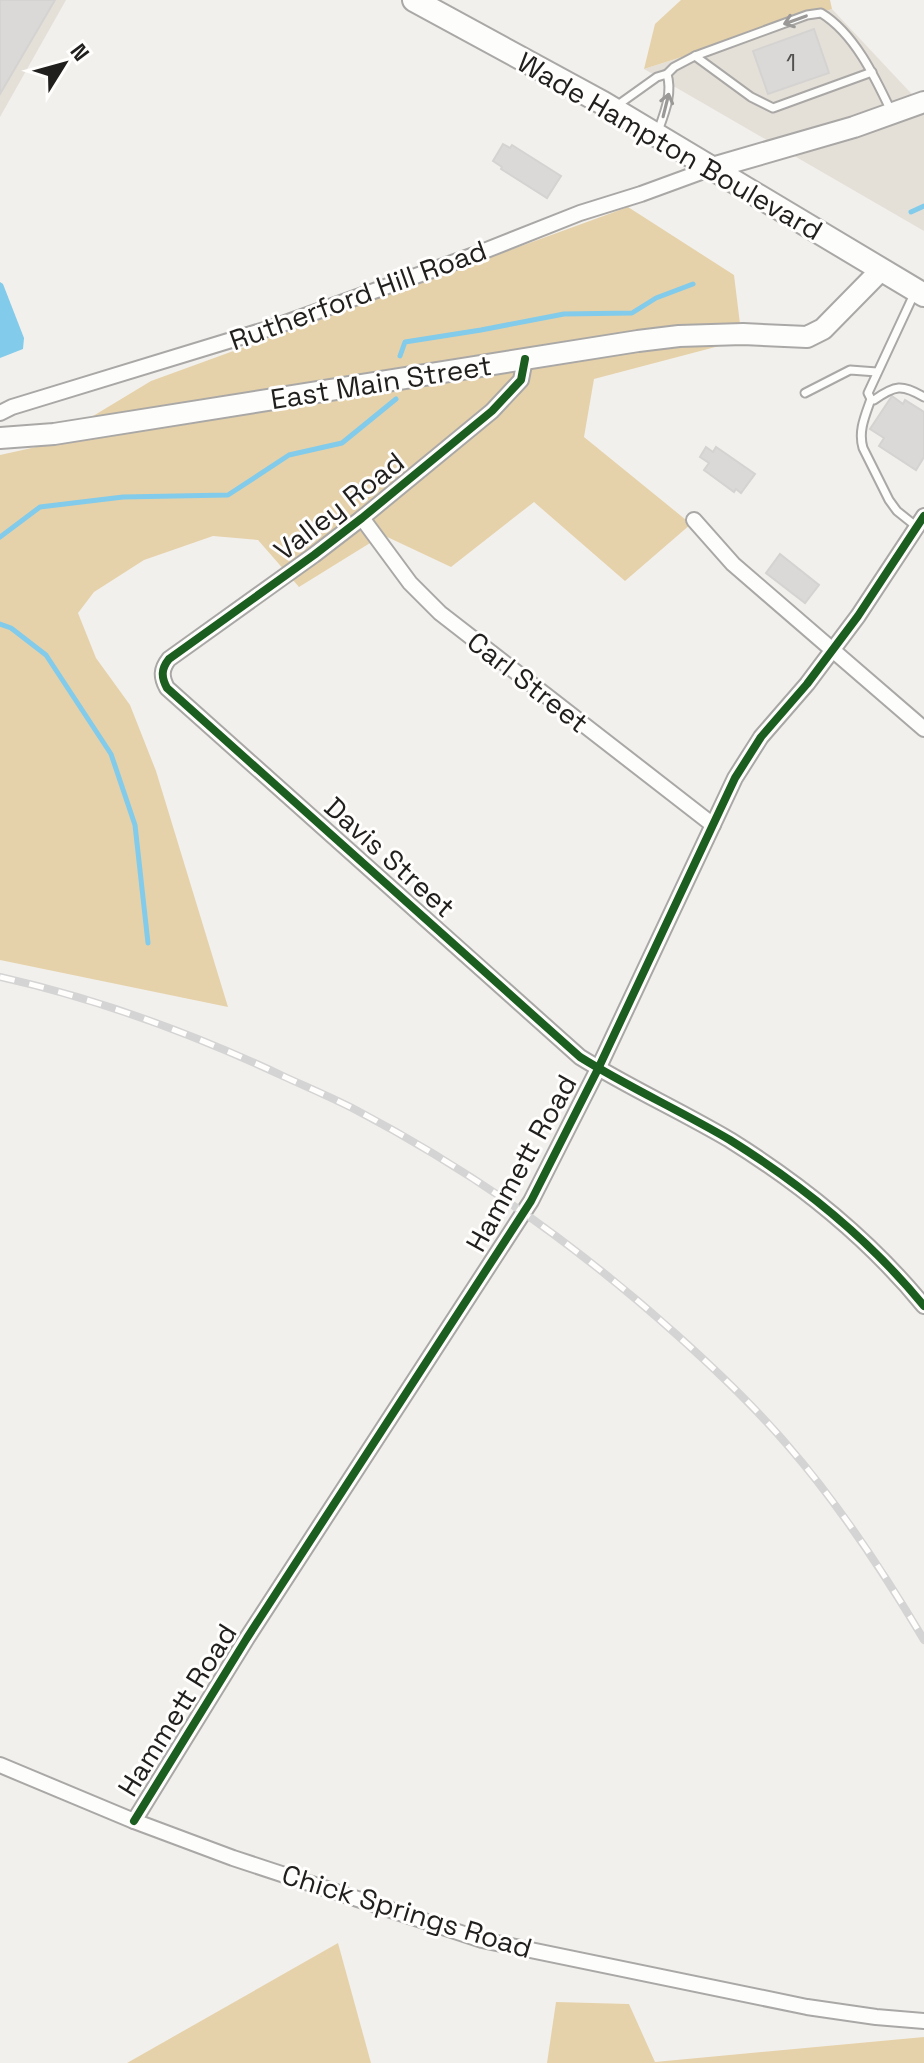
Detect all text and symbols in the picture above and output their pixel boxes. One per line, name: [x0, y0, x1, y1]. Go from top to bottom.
one-way arrow: [783, 13, 808, 28]
north arrow: [24, 24, 104, 104]
text: N: [64, 38, 96, 66]
street label: Wade Hampton Boulevard: [511, 44, 829, 248]
house number: 1: [786, 47, 796, 78]
one-way arrow: [659, 92, 674, 118]
street label: Rutherford Hill Road: [224, 232, 492, 358]
street label: East Main Street: [268, 347, 494, 417]
street label: Valley Road: [267, 444, 411, 568]
street label: Carl Street: [460, 623, 596, 741]
street label: Davis Street: [317, 789, 463, 925]
street label: Hammett Road: [457, 1068, 585, 1258]
street label: Hammett Road: [110, 1617, 244, 1803]
street label: Chick Springs Road: [278, 1856, 536, 1966]

